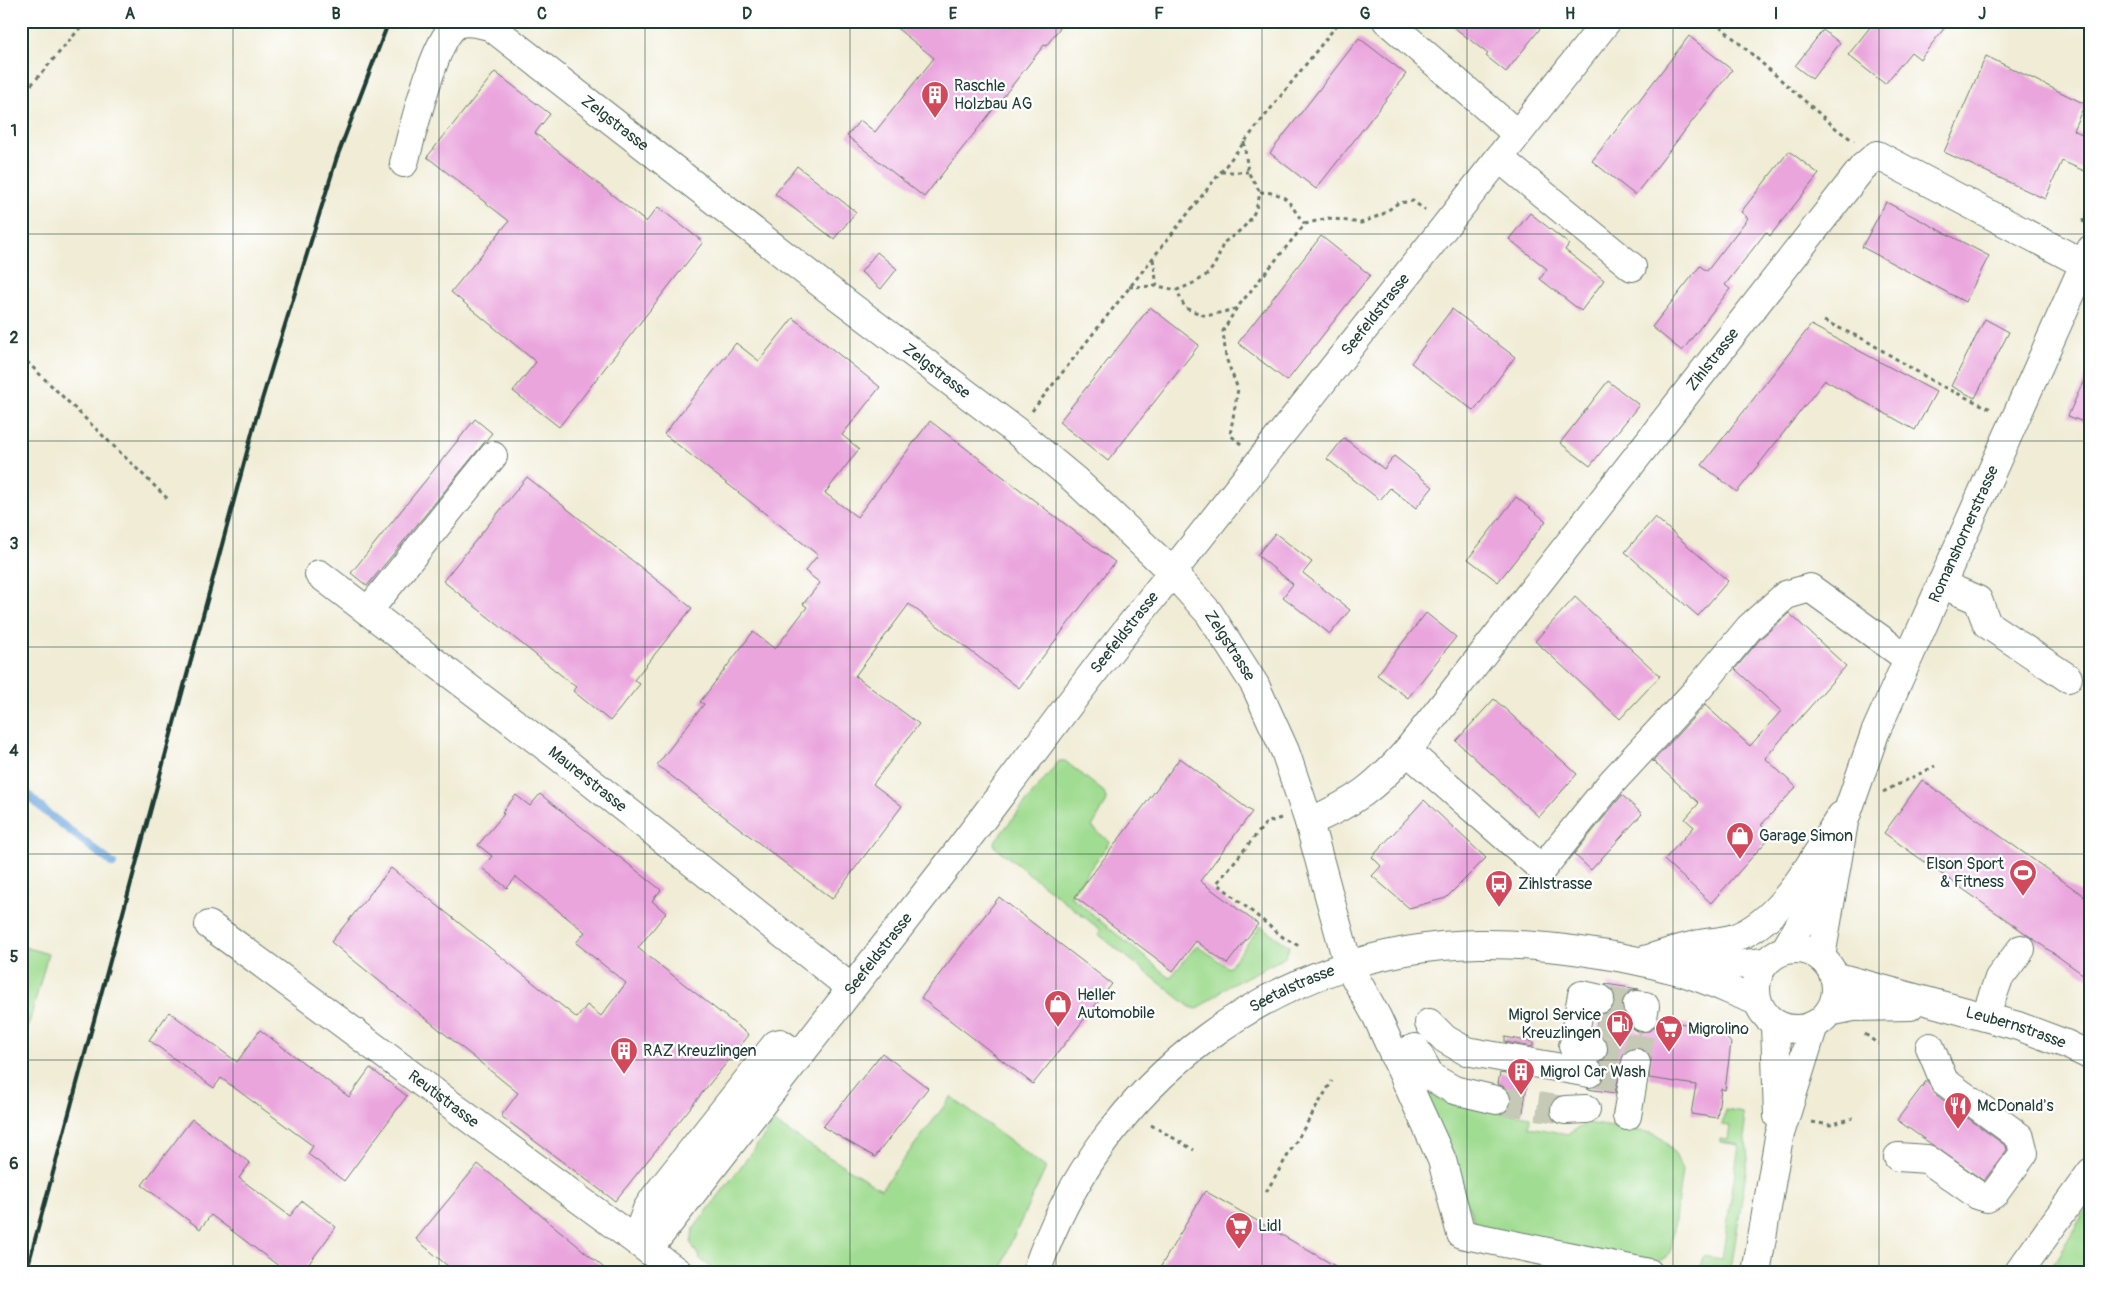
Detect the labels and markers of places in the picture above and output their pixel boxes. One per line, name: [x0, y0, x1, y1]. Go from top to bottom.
place label: Raschle Holzbau AG: [954, 76, 1032, 114]
building icon: Raschle Holzbau AG: [920, 80, 950, 119]
shop icon: Garage Simon: [1725, 821, 1755, 860]
place label: Garage Simon: [1759, 826, 1853, 846]
place label: Elson Sport & Fitness: [1926, 854, 2005, 892]
sports icon: Elson Sport & Fitness: [2008, 858, 2038, 897]
bus stop icon: Zihlstrasse: [1484, 869, 1514, 908]
place label: Zihlstrasse: [1518, 874, 1592, 894]
place label: Heller Automobile: [1077, 985, 1155, 1023]
shop icon: Heller Automobile: [1043, 989, 1073, 1028]
place label: Migrol Service Kreuzlingen: [1508, 1005, 1601, 1043]
fuel station icon: Migrol Service Kreuzlingen: [1605, 1009, 1635, 1048]
supermarket icon: Migrolino: [1654, 1014, 1684, 1053]
place label: Migrolino: [1688, 1019, 1749, 1039]
building icon: RAZ Kreuzlingen: [609, 1036, 639, 1075]
place label: RAZ Kreuzlingen: [643, 1041, 757, 1061]
building icon: Migrol Car Wash: [1506, 1057, 1536, 1096]
place label: Migrol Car Wash: [1540, 1062, 1646, 1082]
restaurant icon: McDonald's: [1943, 1091, 1973, 1130]
place label: McDonald's: [1977, 1096, 2054, 1116]
supermarket icon: Lidl: [1224, 1211, 1254, 1250]
place label: Lidl: [1258, 1216, 1282, 1236]

